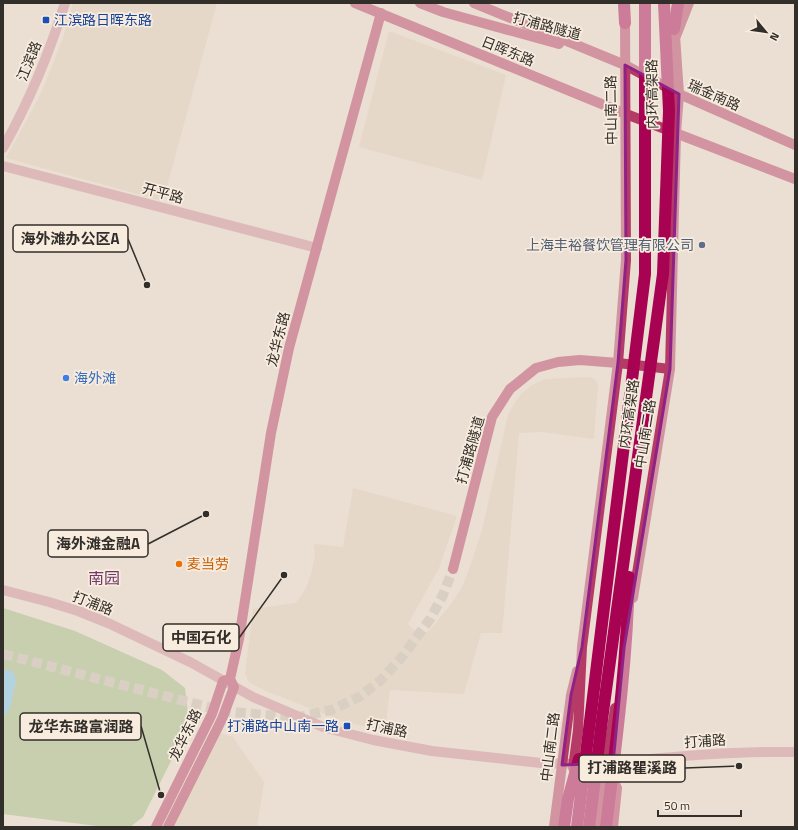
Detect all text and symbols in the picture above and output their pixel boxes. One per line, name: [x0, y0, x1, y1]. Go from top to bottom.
street label: 打浦路隧道: [511, 6, 584, 45]
place label: 江滨路日晖东路: [54, 9, 152, 30]
north arrow: [746, 12, 786, 52]
marker: 江滨路日晖东路: [41, 15, 51, 25]
street label: 日晖东路: [478, 30, 538, 71]
text: N: [766, 30, 784, 44]
street label: 江滨路: [11, 37, 46, 84]
street label: 内环高架路: [640, 59, 663, 129]
street label: 瑞金南路: [684, 74, 744, 116]
street label: 中山南二路: [599, 75, 622, 145]
street label: 开平路: [140, 177, 186, 208]
callout: 海外滩办公区A: [13, 225, 128, 252]
text: 海外滩办公区A: [20, 227, 120, 250]
place label: 上海丰裕餐饮管理有限公司: [526, 234, 694, 255]
marker: 上海丰裕餐饮管理有限公司: [697, 240, 707, 250]
street label: 龙华东路: [261, 309, 294, 369]
place label: 海外滩: [74, 367, 116, 388]
marker: 海外滩: [61, 373, 71, 383]
street label: 内环高架路: [613, 378, 644, 450]
street label: 中山南二路: [629, 398, 660, 470]
street label: 打浦路隧道: [450, 413, 489, 486]
callout: 海外滩金融A: [48, 530, 148, 557]
text: 海外滩金融A: [56, 532, 140, 555]
place label: 麦当劳: [187, 553, 229, 574]
marker: 麦当劳: [174, 559, 184, 569]
district label: 南园: [88, 566, 120, 590]
street label: 打浦路: [70, 585, 117, 620]
callout: 中国石化: [163, 624, 239, 651]
text: 中国石化: [171, 626, 231, 649]
street label: 龙华东路: [163, 705, 206, 765]
street label: 中山南二路: [535, 711, 564, 783]
callout: 龙华东路富润路: [20, 713, 141, 740]
street label: 打浦路: [364, 713, 410, 742]
text: 龙华东路富润路: [28, 715, 134, 738]
place label: 打浦路中山南一路: [227, 715, 339, 736]
marker: 打浦路中山南一路: [342, 721, 352, 731]
street label: 打浦路: [683, 729, 727, 752]
callout: 打浦路瞿溪路: [579, 755, 685, 782]
text: 打浦路瞿溪路: [587, 756, 677, 779]
scale bar: [658, 792, 741, 818]
text: 50 m: [664, 796, 690, 815]

